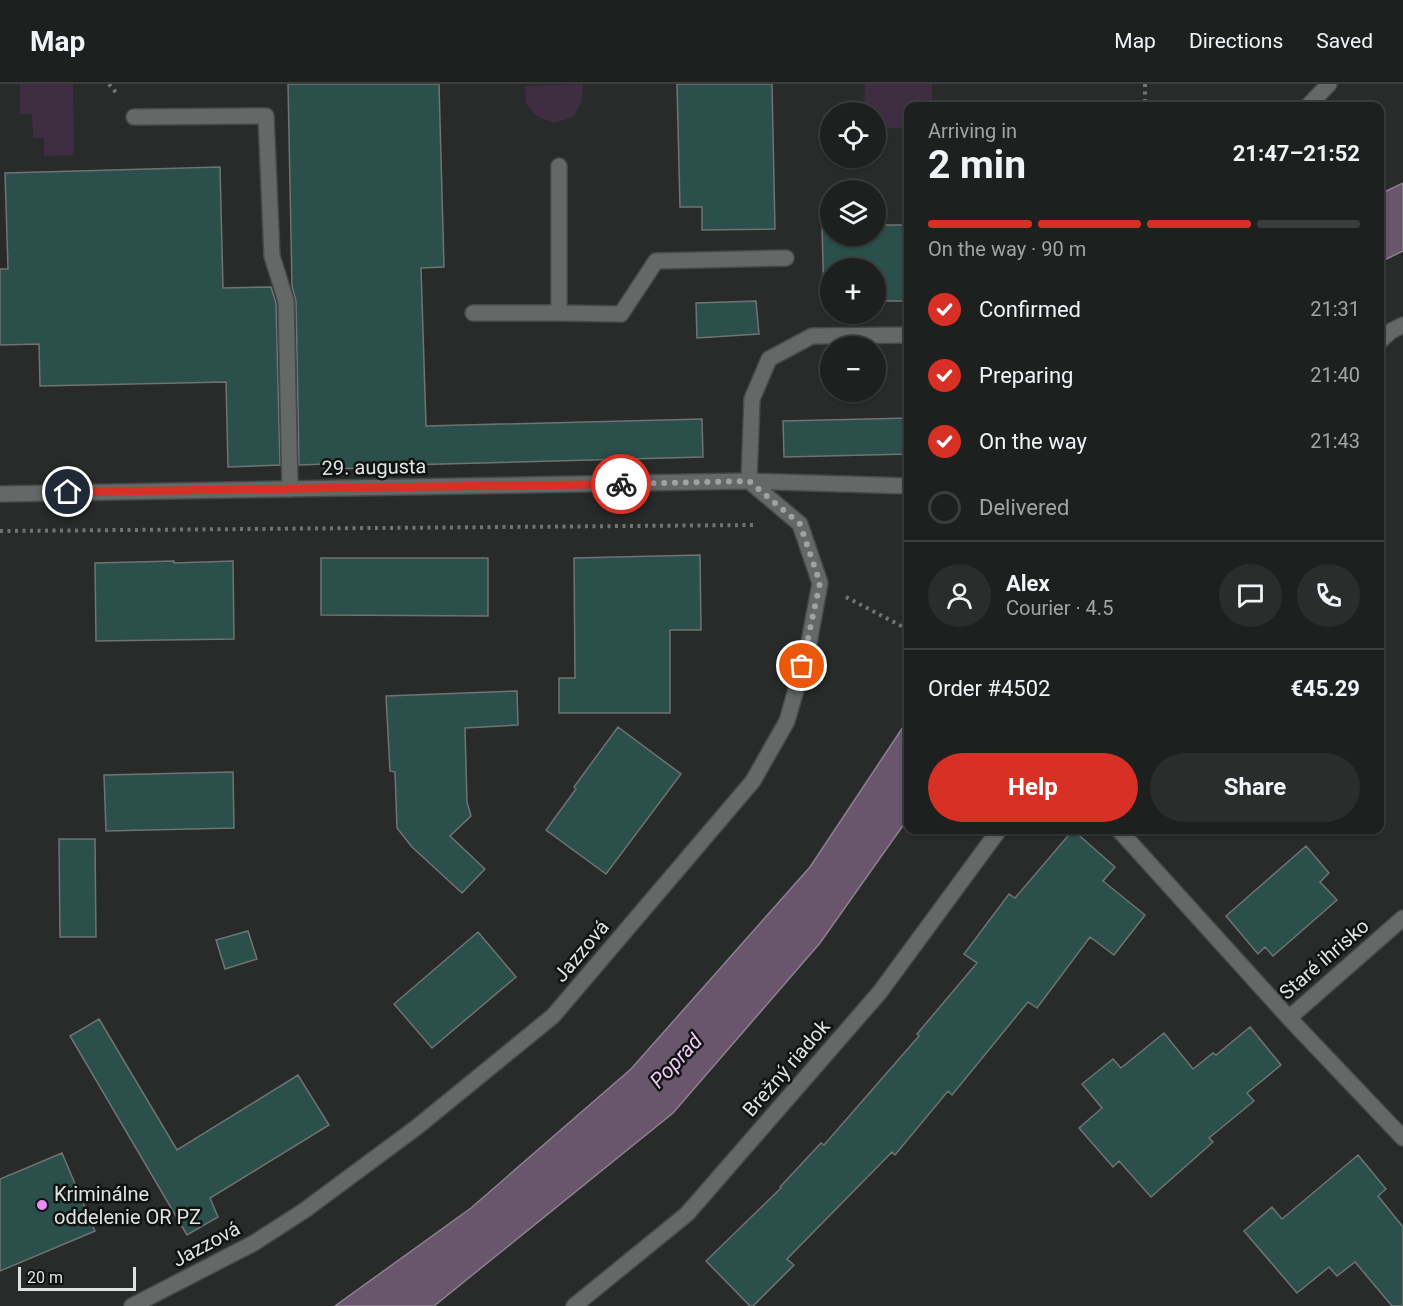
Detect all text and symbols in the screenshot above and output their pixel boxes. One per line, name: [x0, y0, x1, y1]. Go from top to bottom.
text: Map: [30, 25, 85, 58]
text: Map: [1114, 29, 1156, 53]
text: Directions: [1189, 29, 1283, 53]
text: Saved: [1316, 29, 1373, 53]
map controls: [820, 102, 886, 402]
button: locate: [820, 102, 886, 168]
text: Arriving in: [928, 119, 1017, 143]
text: 21:47–21:52: [1233, 141, 1360, 166]
text: 2 min: [928, 142, 1026, 188]
button: layers: [820, 180, 886, 246]
text: On the way · 90 m: [928, 237, 1086, 261]
button: +: [820, 258, 886, 324]
icon: check: [928, 293, 961, 326]
text: Confirmed: [979, 297, 1081, 322]
text: 21:31: [1310, 297, 1360, 321]
button: −: [820, 336, 886, 402]
icon: check: [928, 359, 961, 392]
text: Preparing: [979, 363, 1073, 388]
text: 21:40: [1310, 363, 1360, 387]
icon: check: [928, 425, 961, 458]
text: On the way: [979, 429, 1087, 454]
text: 21:43: [1310, 429, 1360, 453]
street label: 29. augusta: [321, 454, 427, 480]
courier: [591, 454, 651, 514]
pin: [42, 466, 93, 517]
icon: bike: [605, 468, 638, 501]
icon: home: [51, 475, 84, 508]
text: Delivered: [979, 495, 1069, 520]
button: person: [928, 564, 991, 627]
button: chat: [1219, 564, 1282, 627]
button: phone: [1297, 564, 1360, 627]
text: Alex: [1006, 571, 1050, 596]
text: Courier · 4.5: [1006, 596, 1113, 620]
pin: [776, 640, 827, 691]
icon: bag: [785, 649, 818, 682]
text: Order #4502: [928, 676, 1050, 701]
text: €45.29: [1291, 676, 1360, 701]
button: Help: [928, 753, 1138, 822]
button: Share: [1150, 753, 1360, 822]
street label: Staré ihrisko: [1274, 914, 1374, 1004]
street label: Jazzová: [548, 915, 614, 987]
street label: Brežný riadok: [737, 1014, 835, 1121]
water label: Poprad: [645, 1029, 707, 1093]
place label: Kriminálne oddelenie OR PZ: [54, 1182, 201, 1229]
marker: Kriminálne oddelenie OR PZ: [35, 1198, 49, 1212]
street label: Jazzová: [168, 1216, 244, 1272]
scale bar: [18, 1264, 136, 1292]
text: 20 m: [27, 1268, 63, 1287]

